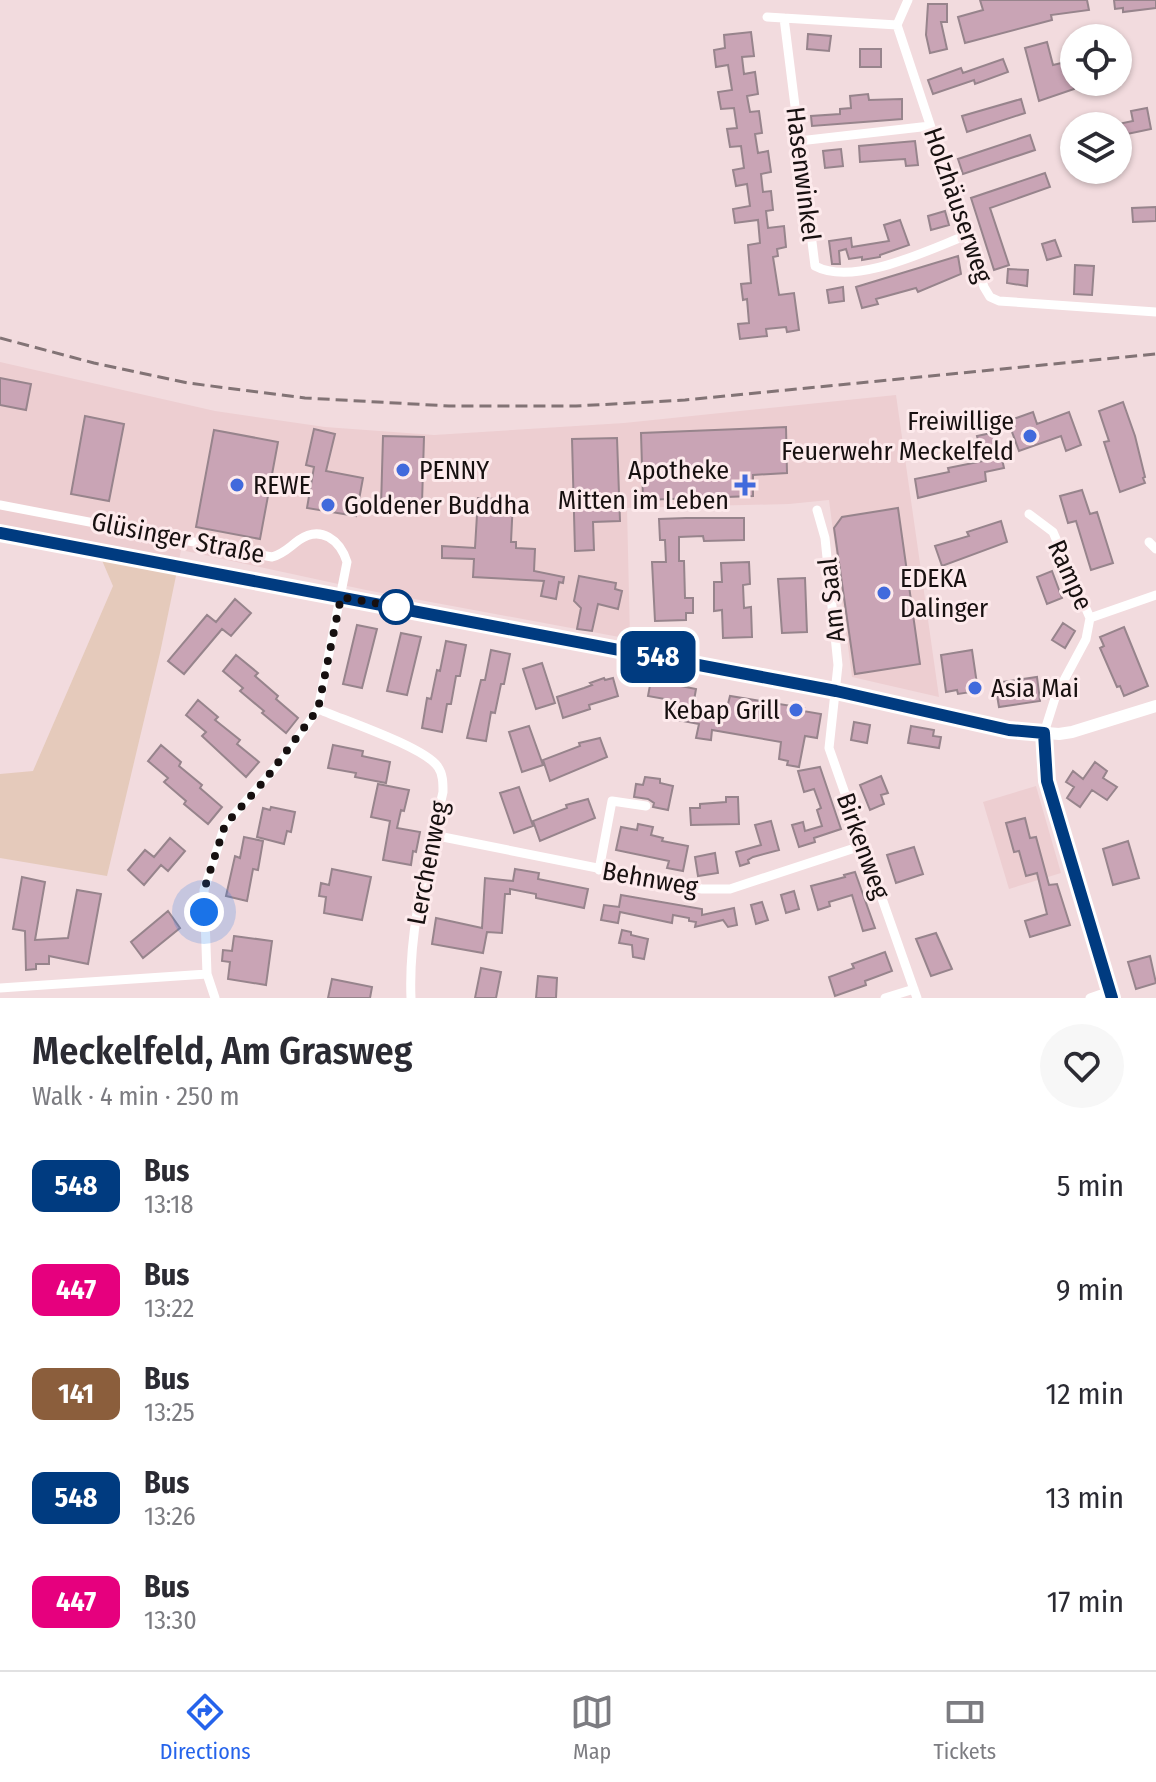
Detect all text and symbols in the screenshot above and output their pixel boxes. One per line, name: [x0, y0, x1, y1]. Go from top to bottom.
map controls: [1060, 24, 1132, 184]
button: locate: [1060, 24, 1132, 96]
street label: Hasenwinkel: [779, 105, 827, 243]
button: layers: [1060, 112, 1132, 184]
street label: Holzhäuserweg: [917, 123, 999, 287]
place label: Freiwillige Feuerwehr Meckelfeld: [781, 406, 1014, 467]
marker: Freiwillige Feuerwehr Meckelfeld: [1021, 427, 1039, 445]
place label: PENNY: [419, 455, 489, 486]
place label: Apotheke Mitten im Leben: [558, 455, 729, 516]
marker: PENNY: [394, 461, 412, 479]
place label: REWE: [253, 470, 311, 501]
marker: REWE: [228, 476, 246, 494]
marker: Apotheke Mitten im Leben: [736, 476, 754, 494]
place label: Goldener Buddha: [344, 490, 530, 521]
marker: Goldener Buddha: [319, 496, 337, 514]
street label: Glüsinger Straße: [89, 506, 267, 570]
street label: Rampe: [1041, 535, 1099, 615]
street label: Am Saal: [812, 556, 852, 644]
place label: EDEKA Dalinger: [900, 563, 988, 624]
marker: EDEKA Dalinger: [875, 584, 893, 602]
unlabelled marker: [379, 590, 413, 624]
line badge: 548: [612, 631, 704, 683]
text: 548: [637, 640, 679, 673]
place label: Asia Mai: [991, 673, 1079, 704]
marker: Asia Mai: [966, 679, 984, 697]
place label: Kebap Grill: [663, 695, 780, 726]
marker: Kebap Grill: [787, 701, 805, 719]
street label: Birkenweg: [830, 789, 897, 904]
street label: Lerchenweg: [401, 798, 455, 928]
street label: Behnweg: [600, 855, 701, 903]
your location: [184, 892, 224, 932]
button: heart: [1040, 1024, 1124, 1108]
text: Meckelfeld, Am Grasweg: [32, 1028, 412, 1074]
text: Walk · 4 min · 250 m: [32, 1081, 240, 1112]
text: Bus: [144, 1153, 189, 1189]
text: 5 min: [1057, 1168, 1124, 1204]
text: 548: [55, 1169, 97, 1202]
text: 13:18: [144, 1189, 193, 1220]
text: Bus: [144, 1257, 189, 1293]
text: 9 min: [1056, 1272, 1124, 1308]
text: 447: [56, 1273, 96, 1306]
text: 13:22: [144, 1293, 194, 1324]
text: Bus: [144, 1361, 189, 1397]
text: 12 min: [1046, 1376, 1124, 1412]
text: 141: [58, 1377, 94, 1410]
text: 13:25: [144, 1397, 195, 1428]
text: Bus: [144, 1465, 189, 1501]
text: 13 min: [1045, 1480, 1124, 1516]
text: 548: [55, 1481, 97, 1514]
text: 13:26: [144, 1501, 196, 1532]
text: Bus: [144, 1569, 189, 1605]
text: 17 min: [1047, 1584, 1124, 1620]
text: 447: [56, 1585, 96, 1618]
text: 13:30: [144, 1605, 197, 1636]
tab: Directions: [160, 1690, 251, 1765]
tab: Map: [570, 1690, 614, 1765]
tab: Tickets: [934, 1690, 996, 1765]

